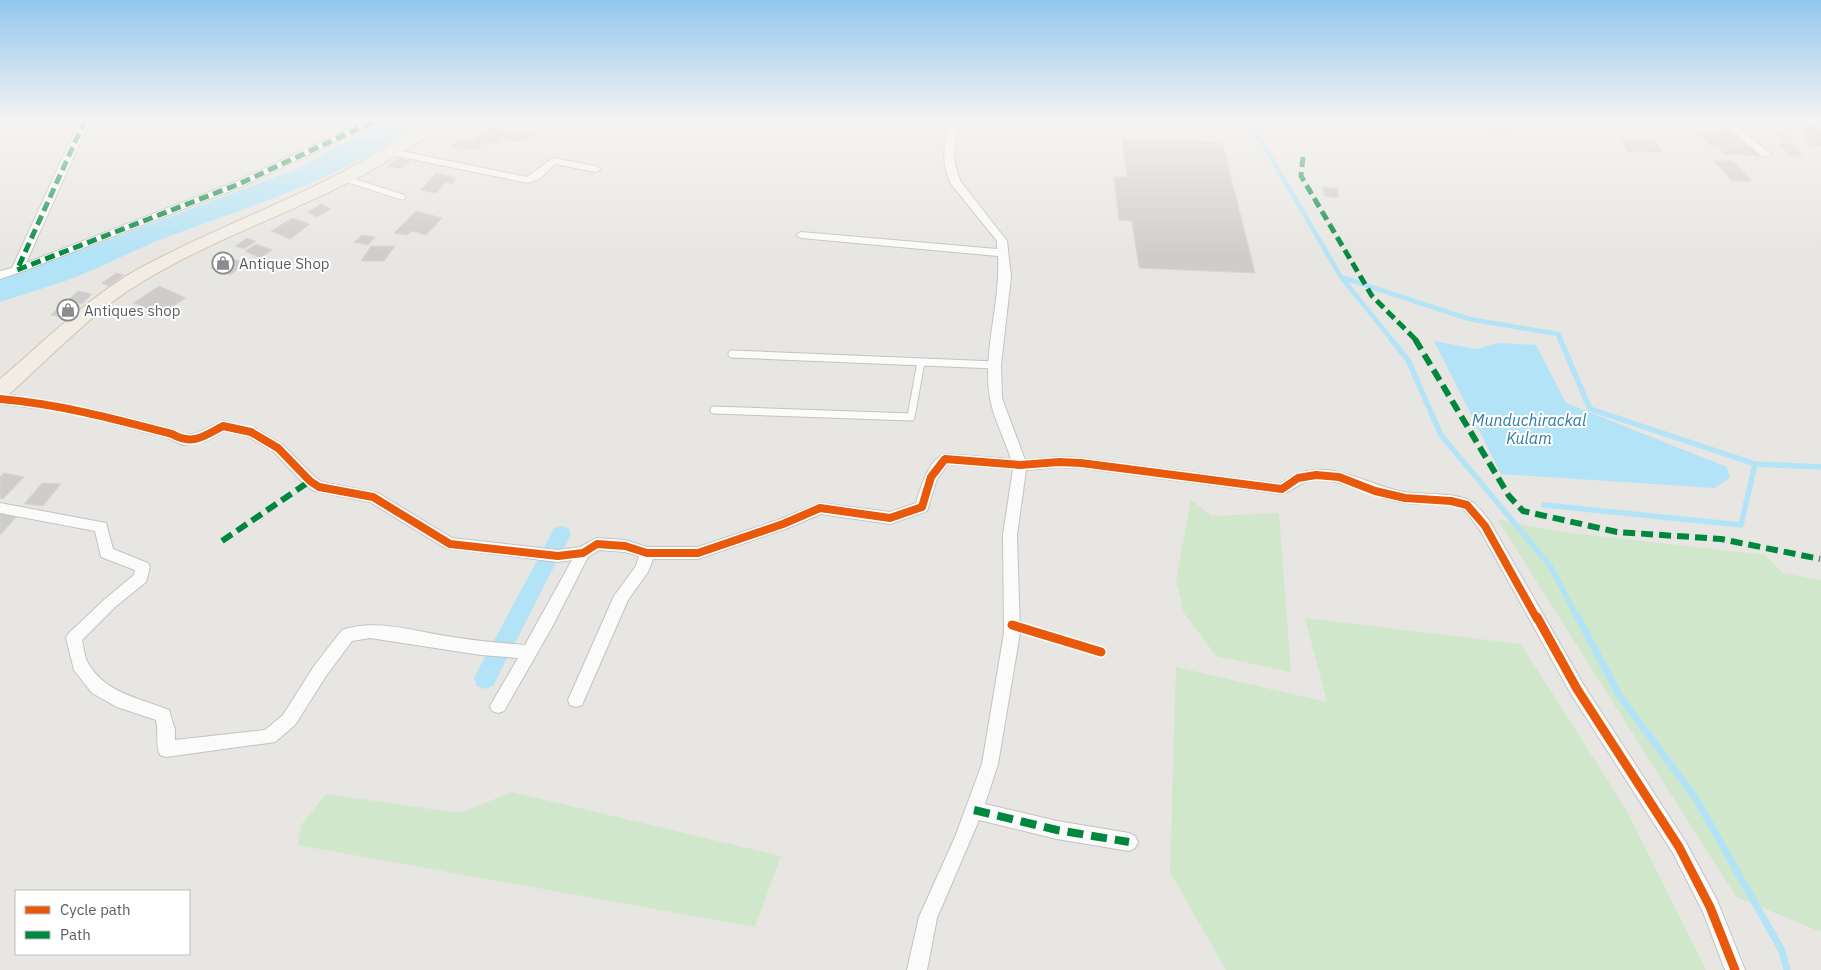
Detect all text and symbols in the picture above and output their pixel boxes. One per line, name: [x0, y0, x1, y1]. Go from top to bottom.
shop icon: Antique Shop: [211, 251, 235, 275]
place label: Antique Shop: [239, 254, 329, 273]
shop icon: Antiques shop: [56, 298, 80, 322]
place label: Antiques shop: [84, 301, 180, 320]
water label: Munduchirackal Kulam: [1472, 410, 1587, 448]
legend: [15, 890, 190, 955]
text: Cycle path: [60, 900, 131, 919]
text: Path: [60, 925, 91, 944]

